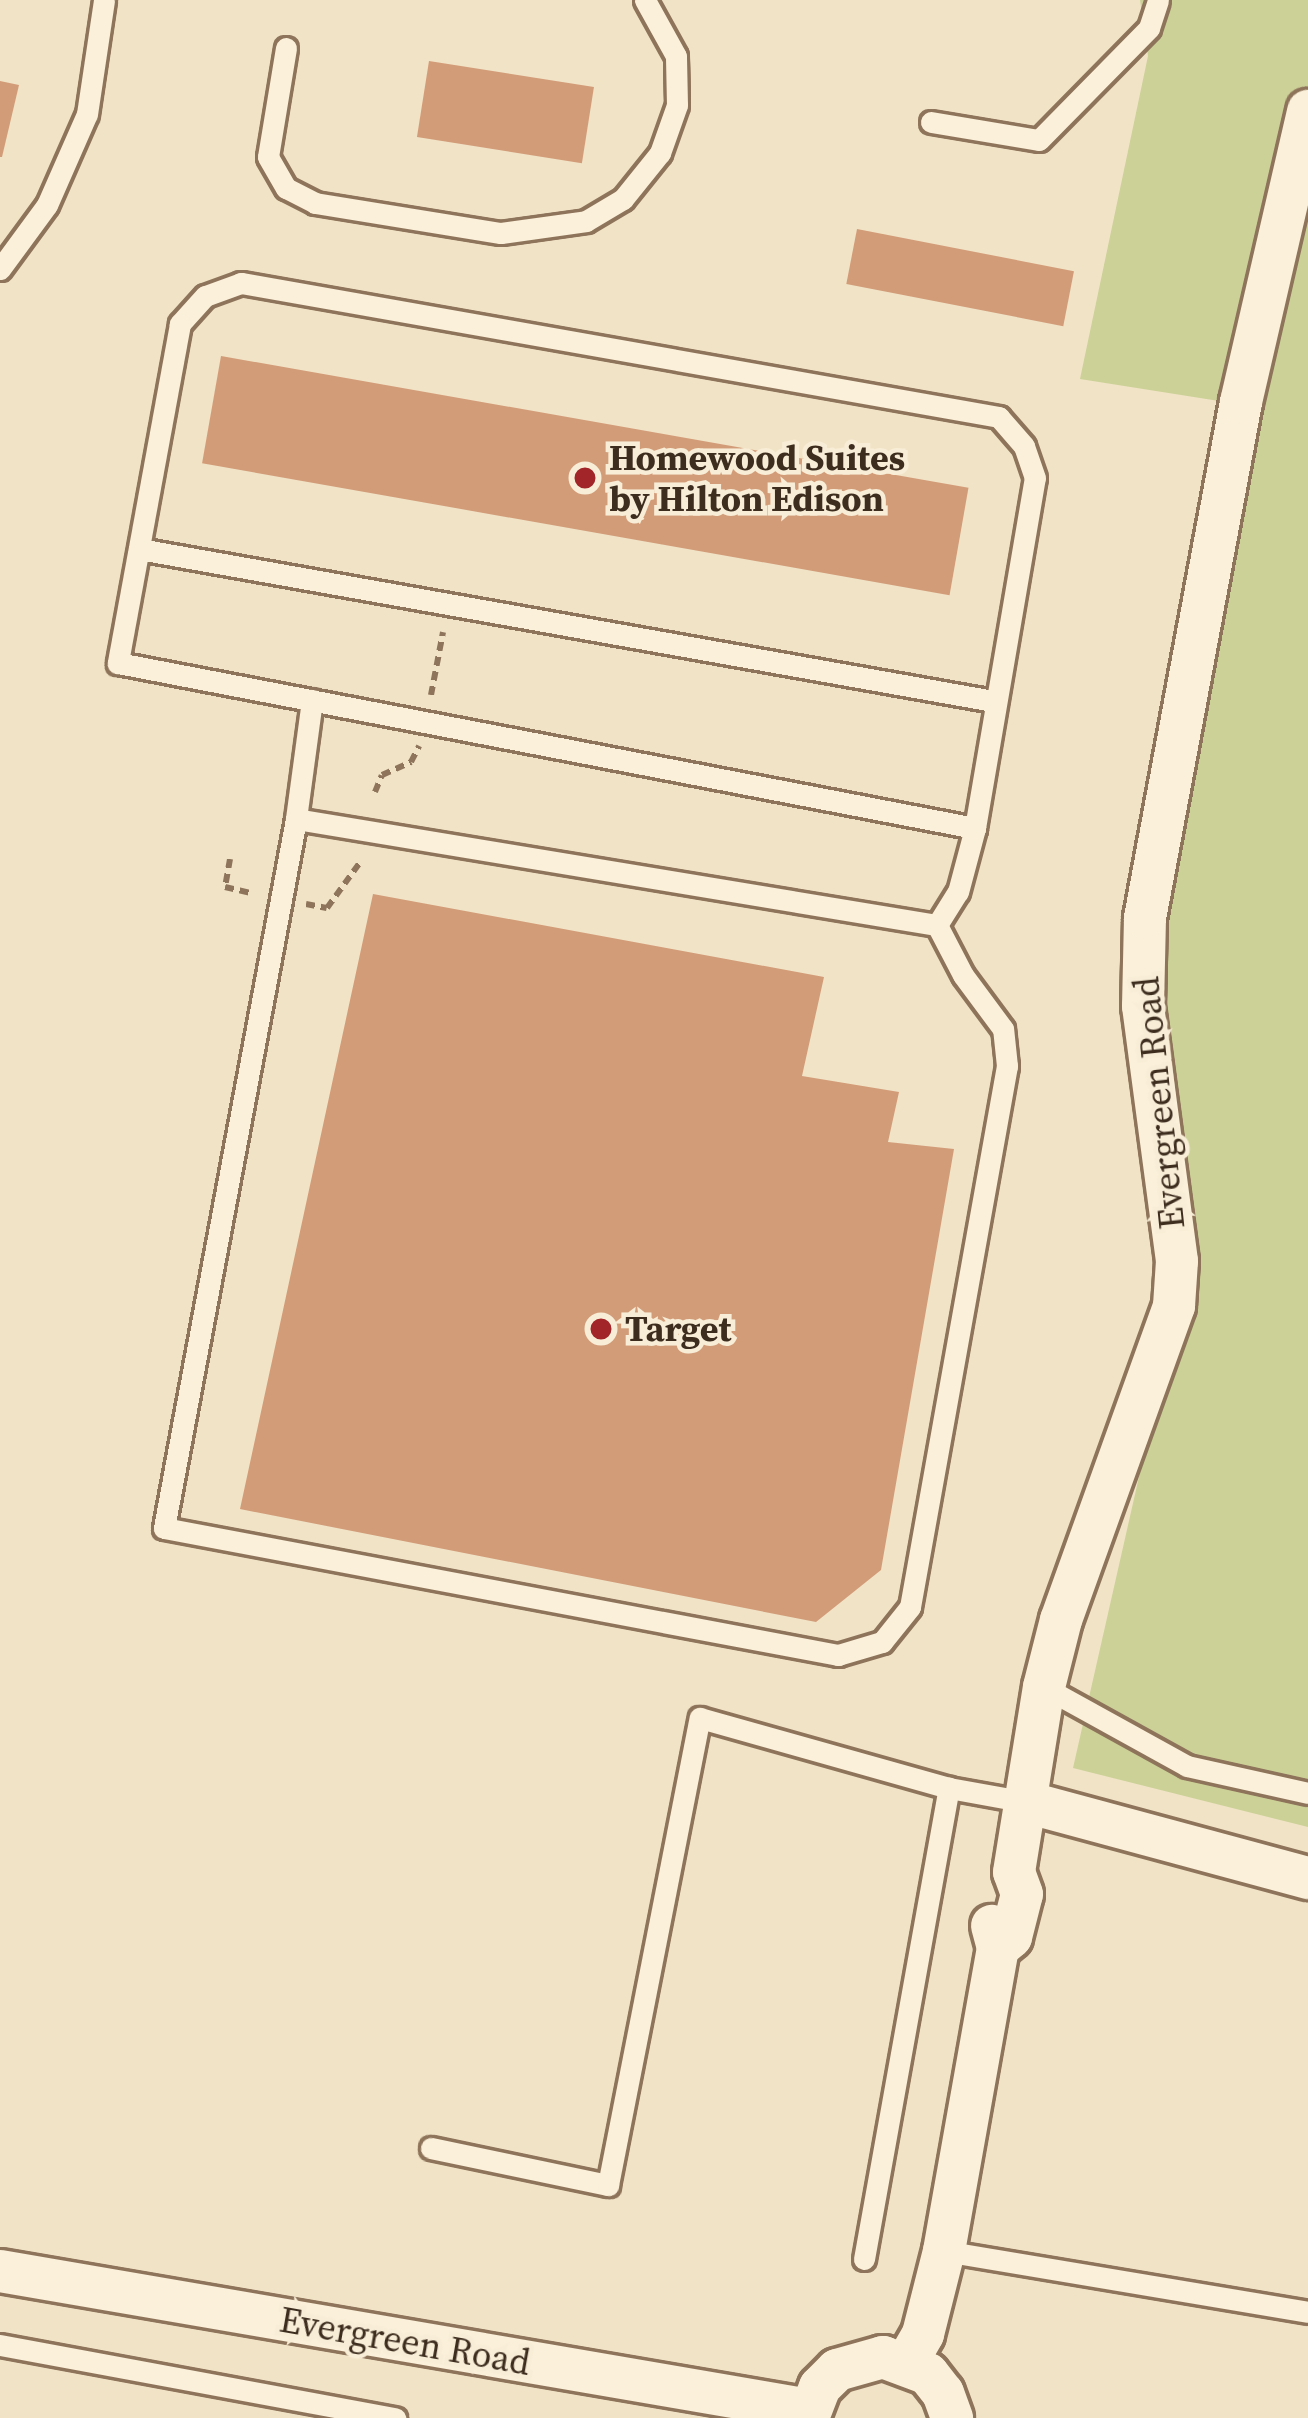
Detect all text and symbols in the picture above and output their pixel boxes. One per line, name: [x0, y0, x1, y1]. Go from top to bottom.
place label: Homewood Suites by Hilton Edison: [609, 435, 905, 520]
marker: Homewood Suites by Hilton Edison: [572, 465, 598, 491]
street label: Evergreen Road: [1124, 975, 1194, 1231]
place label: Target: [625, 1307, 731, 1351]
marker: Target: [588, 1316, 614, 1342]
street label: Evergreen Road: [276, 2298, 534, 2384]

